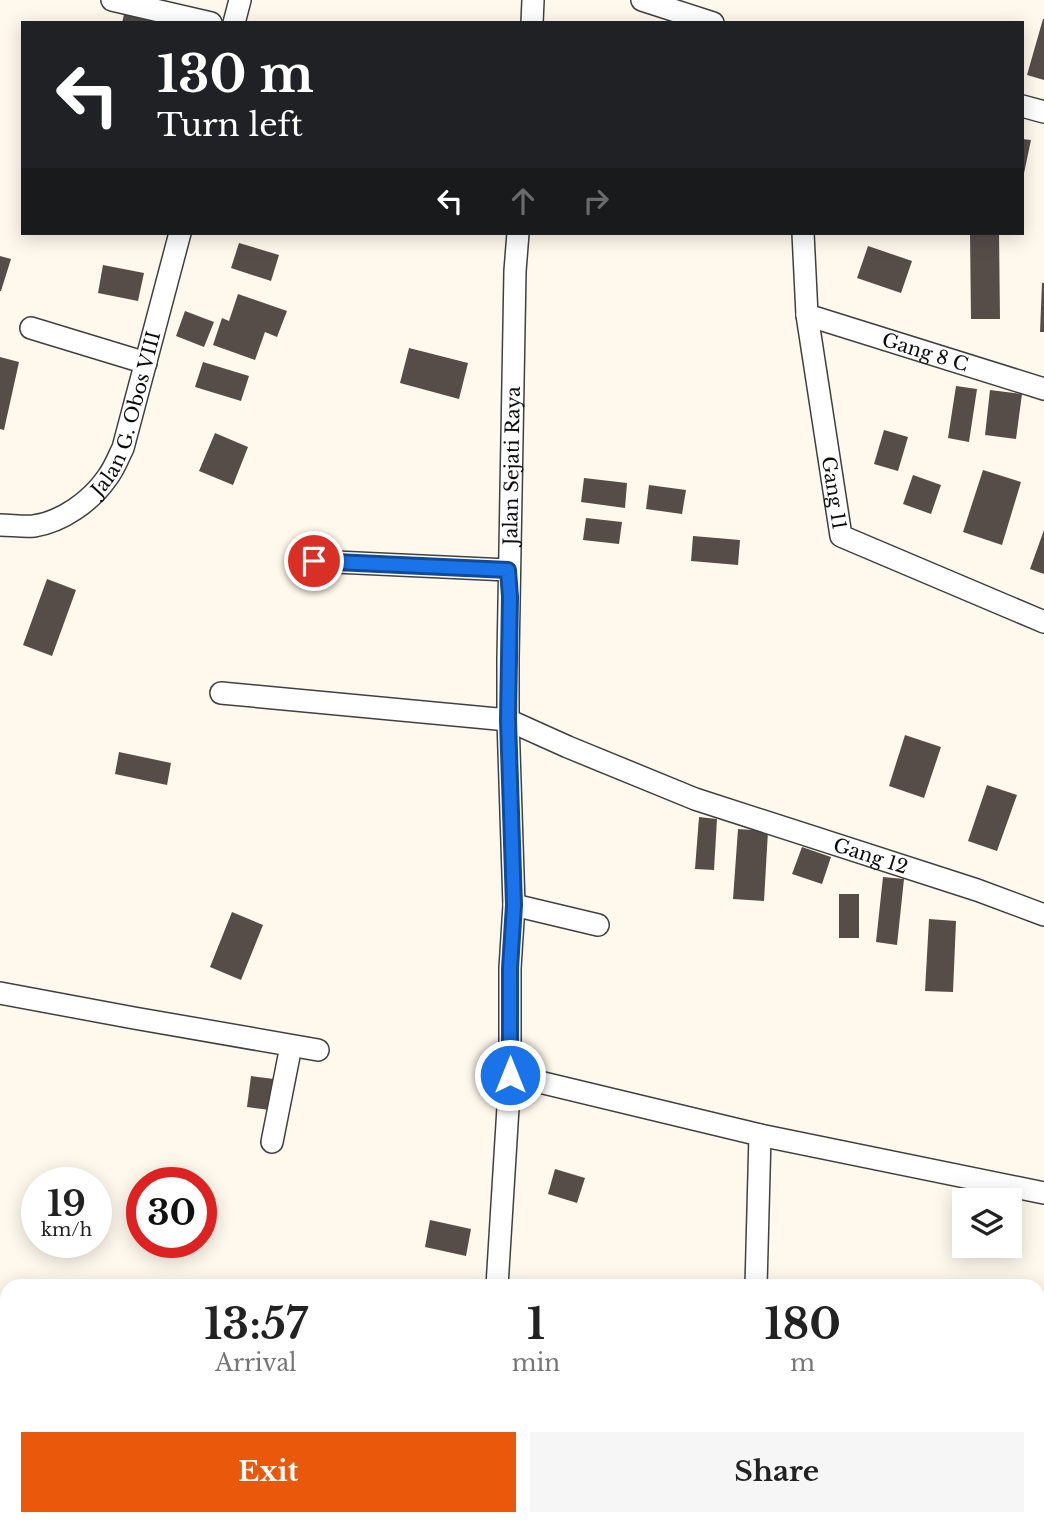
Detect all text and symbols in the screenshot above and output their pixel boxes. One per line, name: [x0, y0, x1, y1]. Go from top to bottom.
text: 130 m: [157, 44, 314, 105]
icon: left: [42, 49, 133, 140]
text: Turn left: [157, 105, 303, 145]
icon: left: [431, 182, 469, 220]
icon: ahead: [504, 182, 542, 220]
icon: right: [577, 182, 615, 220]
street label: Gang 8 C: [879, 328, 971, 377]
street label: Jalan G. Obos VIII: [84, 329, 166, 503]
street label: Jalan Sejati Raya: [499, 386, 525, 548]
street label: Gang 11: [817, 455, 851, 531]
pin: [284, 531, 344, 591]
icon: arrive: [295, 542, 333, 580]
street label: Gang 12: [830, 833, 911, 879]
position arrow: [473, 1038, 547, 1112]
speed limit sign: 30: [126, 1167, 217, 1258]
text: 19: [47, 1182, 86, 1225]
map controls: [952, 1188, 1022, 1258]
button: layers: [952, 1188, 1022, 1258]
text: km/h: [41, 1219, 92, 1241]
text: 13:57: [204, 1298, 308, 1350]
text: 1: [527, 1298, 545, 1350]
text: 180: [764, 1298, 841, 1350]
text: Arrival: [215, 1349, 297, 1377]
text: min: [512, 1349, 560, 1377]
text: m: [790, 1349, 815, 1377]
button: Exit: [21, 1432, 516, 1512]
button: Share: [530, 1432, 1024, 1512]

